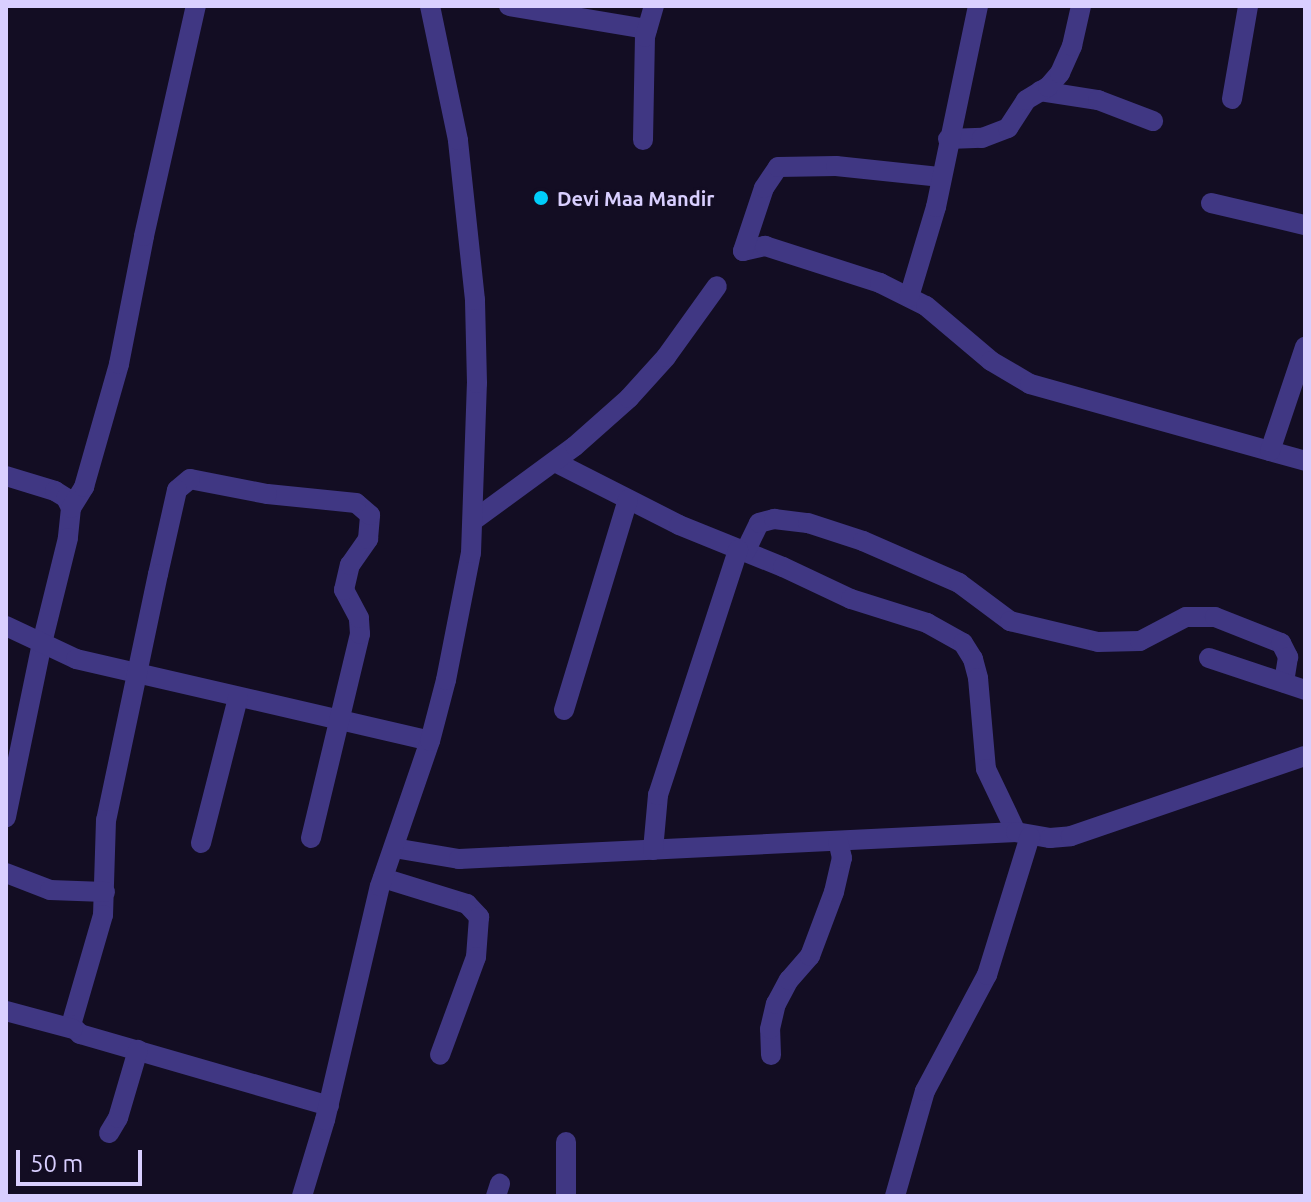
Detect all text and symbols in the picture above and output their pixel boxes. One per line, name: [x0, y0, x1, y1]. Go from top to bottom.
place label: Devi Maa Mandir: [557, 186, 714, 210]
marker: Devi Maa Mandir: [532, 189, 550, 207]
scale bar: [20, 1134, 146, 1184]
text: 50 m: [30, 1150, 83, 1177]

